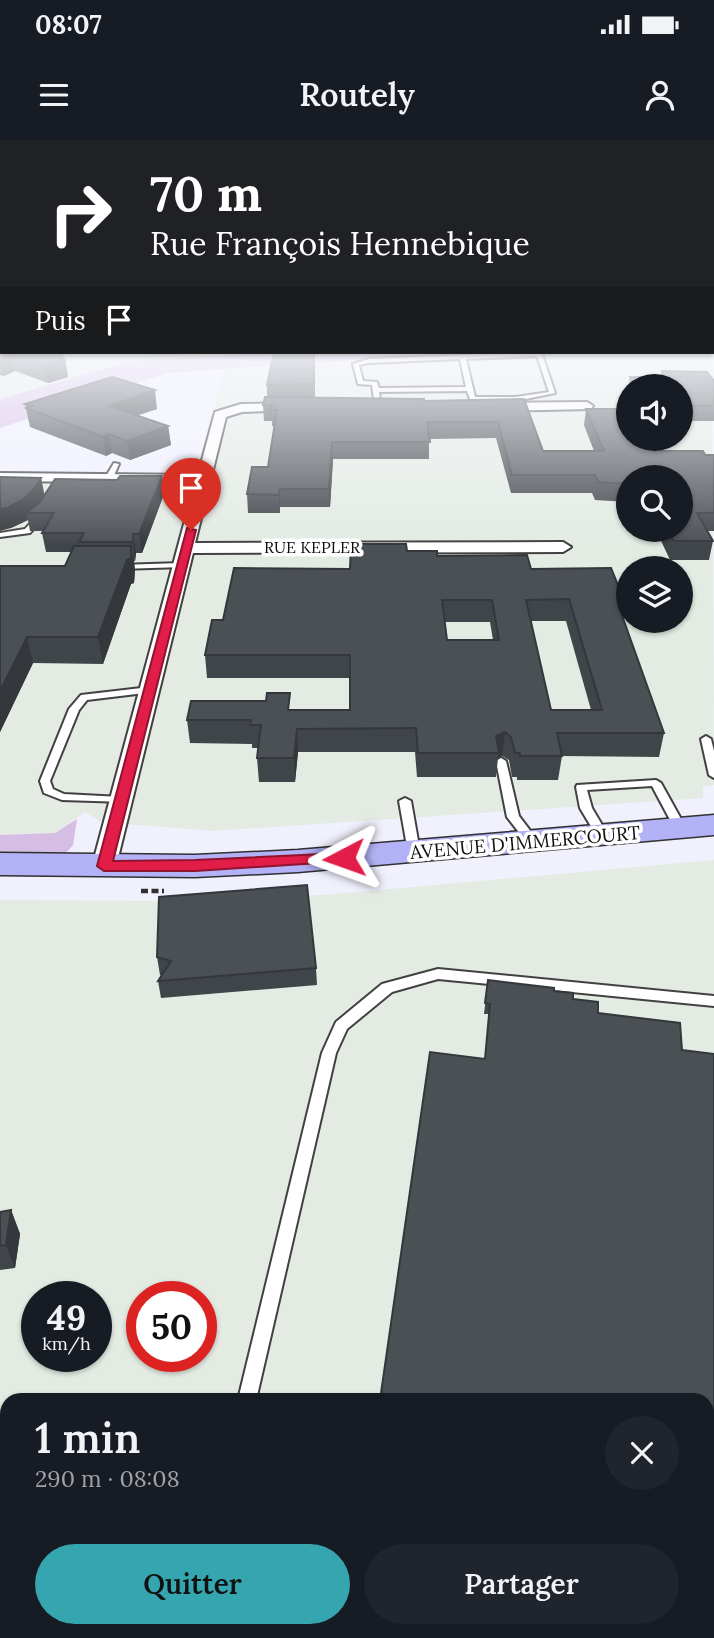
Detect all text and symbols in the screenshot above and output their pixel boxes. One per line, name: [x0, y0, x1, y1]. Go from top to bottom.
text: 08:07: [35, 8, 102, 41]
text: Routely: [299, 74, 415, 115]
icon: menu: [35, 76, 73, 114]
icon: person: [641, 76, 679, 114]
text: 70 m: [150, 162, 262, 224]
icon: right: [35, 168, 126, 259]
text: Rue François Hennebique: [150, 223, 530, 264]
icon: arrive: [100, 301, 138, 339]
text: Puis: [35, 304, 86, 337]
map controls: [616, 374, 693, 633]
button: sound: [616, 374, 693, 451]
pin: [161, 458, 221, 530]
button: search: [616, 465, 693, 542]
icon: arrive: [172, 469, 210, 507]
street label: RUE KEPLER: [264, 537, 361, 557]
button: layers: [616, 556, 693, 633]
street label: AVENUE D'IMMERCOURT: [408, 820, 641, 864]
position arrow: [307, 821, 381, 895]
speed limit sign: 50: [126, 1281, 217, 1372]
text: 49: [47, 1295, 86, 1340]
text: km/h: [42, 1332, 91, 1355]
text: 1 min: [35, 1411, 140, 1465]
button: close: [605, 1416, 679, 1490]
text: 290 m · 08:08: [35, 1464, 180, 1493]
button: Quitter: [35, 1544, 350, 1624]
button: Partager: [364, 1544, 679, 1624]

